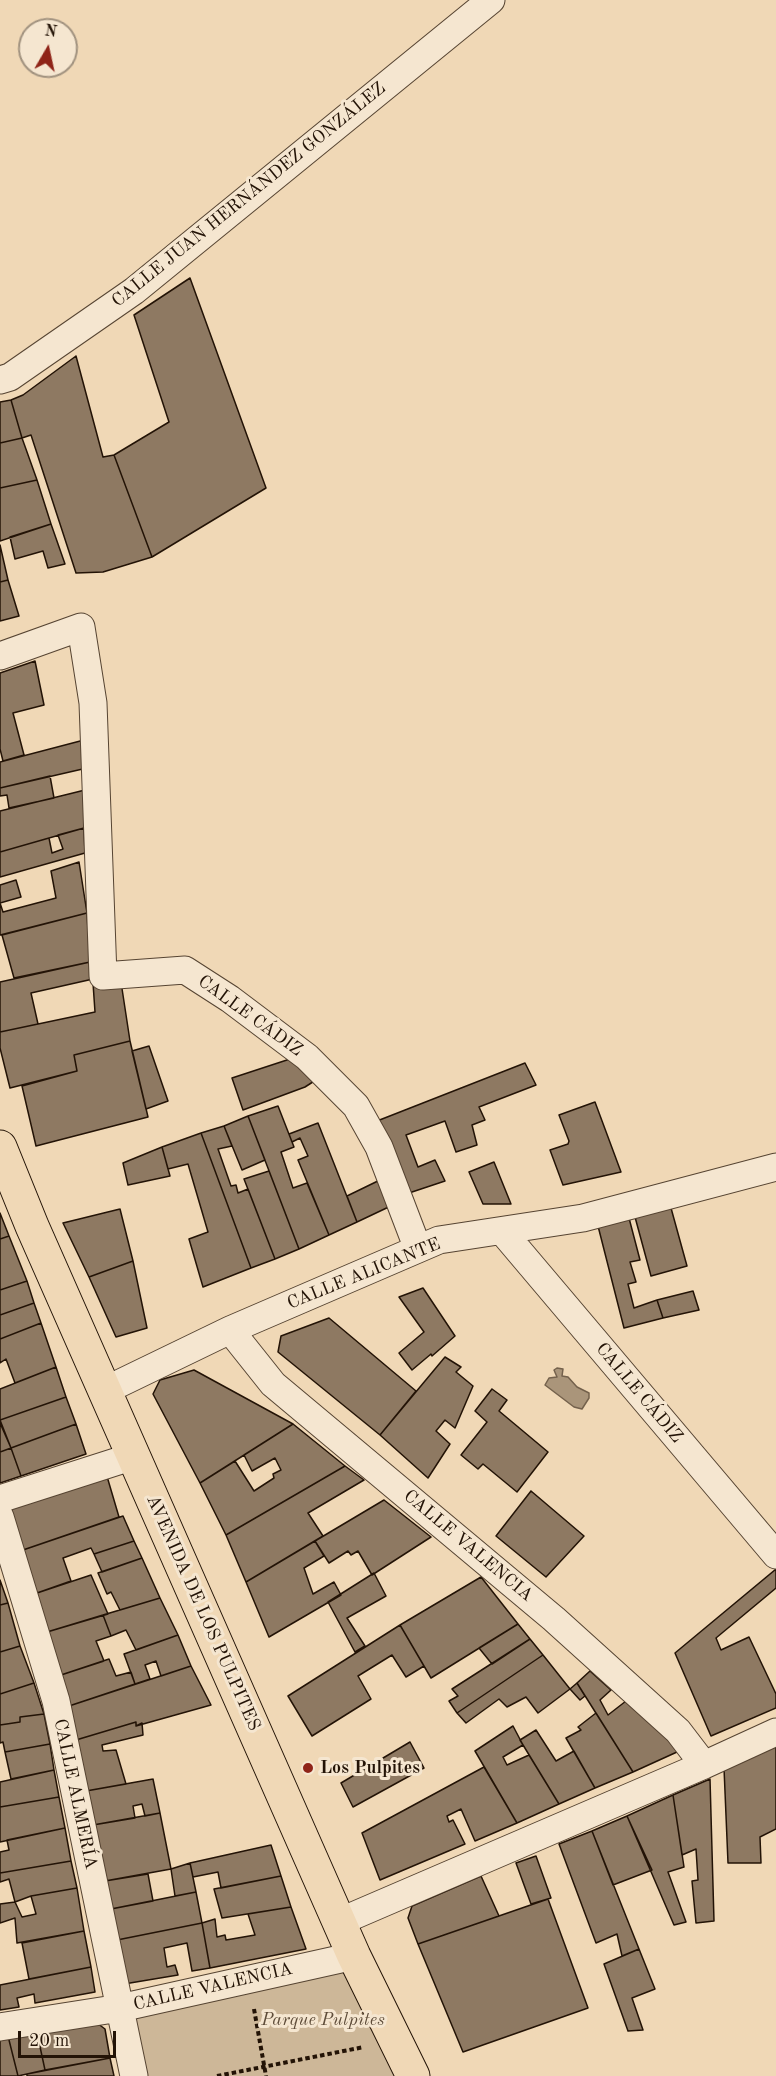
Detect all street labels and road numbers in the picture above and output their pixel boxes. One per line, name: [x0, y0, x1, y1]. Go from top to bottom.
street label: CALLE JUAN HERNÁNDEZ GONZÁLEZ: [108, 78, 390, 312]
street label: CALLE CÁDIZ: [193, 971, 307, 1061]
street label: CALLE ALICANTE: [284, 1233, 444, 1315]
street label: CALLE CÁDIZ: [591, 1338, 687, 1448]
street label: CALLE VALENCIA: [399, 1485, 537, 1607]
street label: AVENIDA DE LOS PULPITES: [141, 1492, 265, 1734]
street label: CALLE ALMERÍA: [48, 1717, 102, 1871]
street label: CALLE VALENCIA: [131, 1958, 295, 2016]

